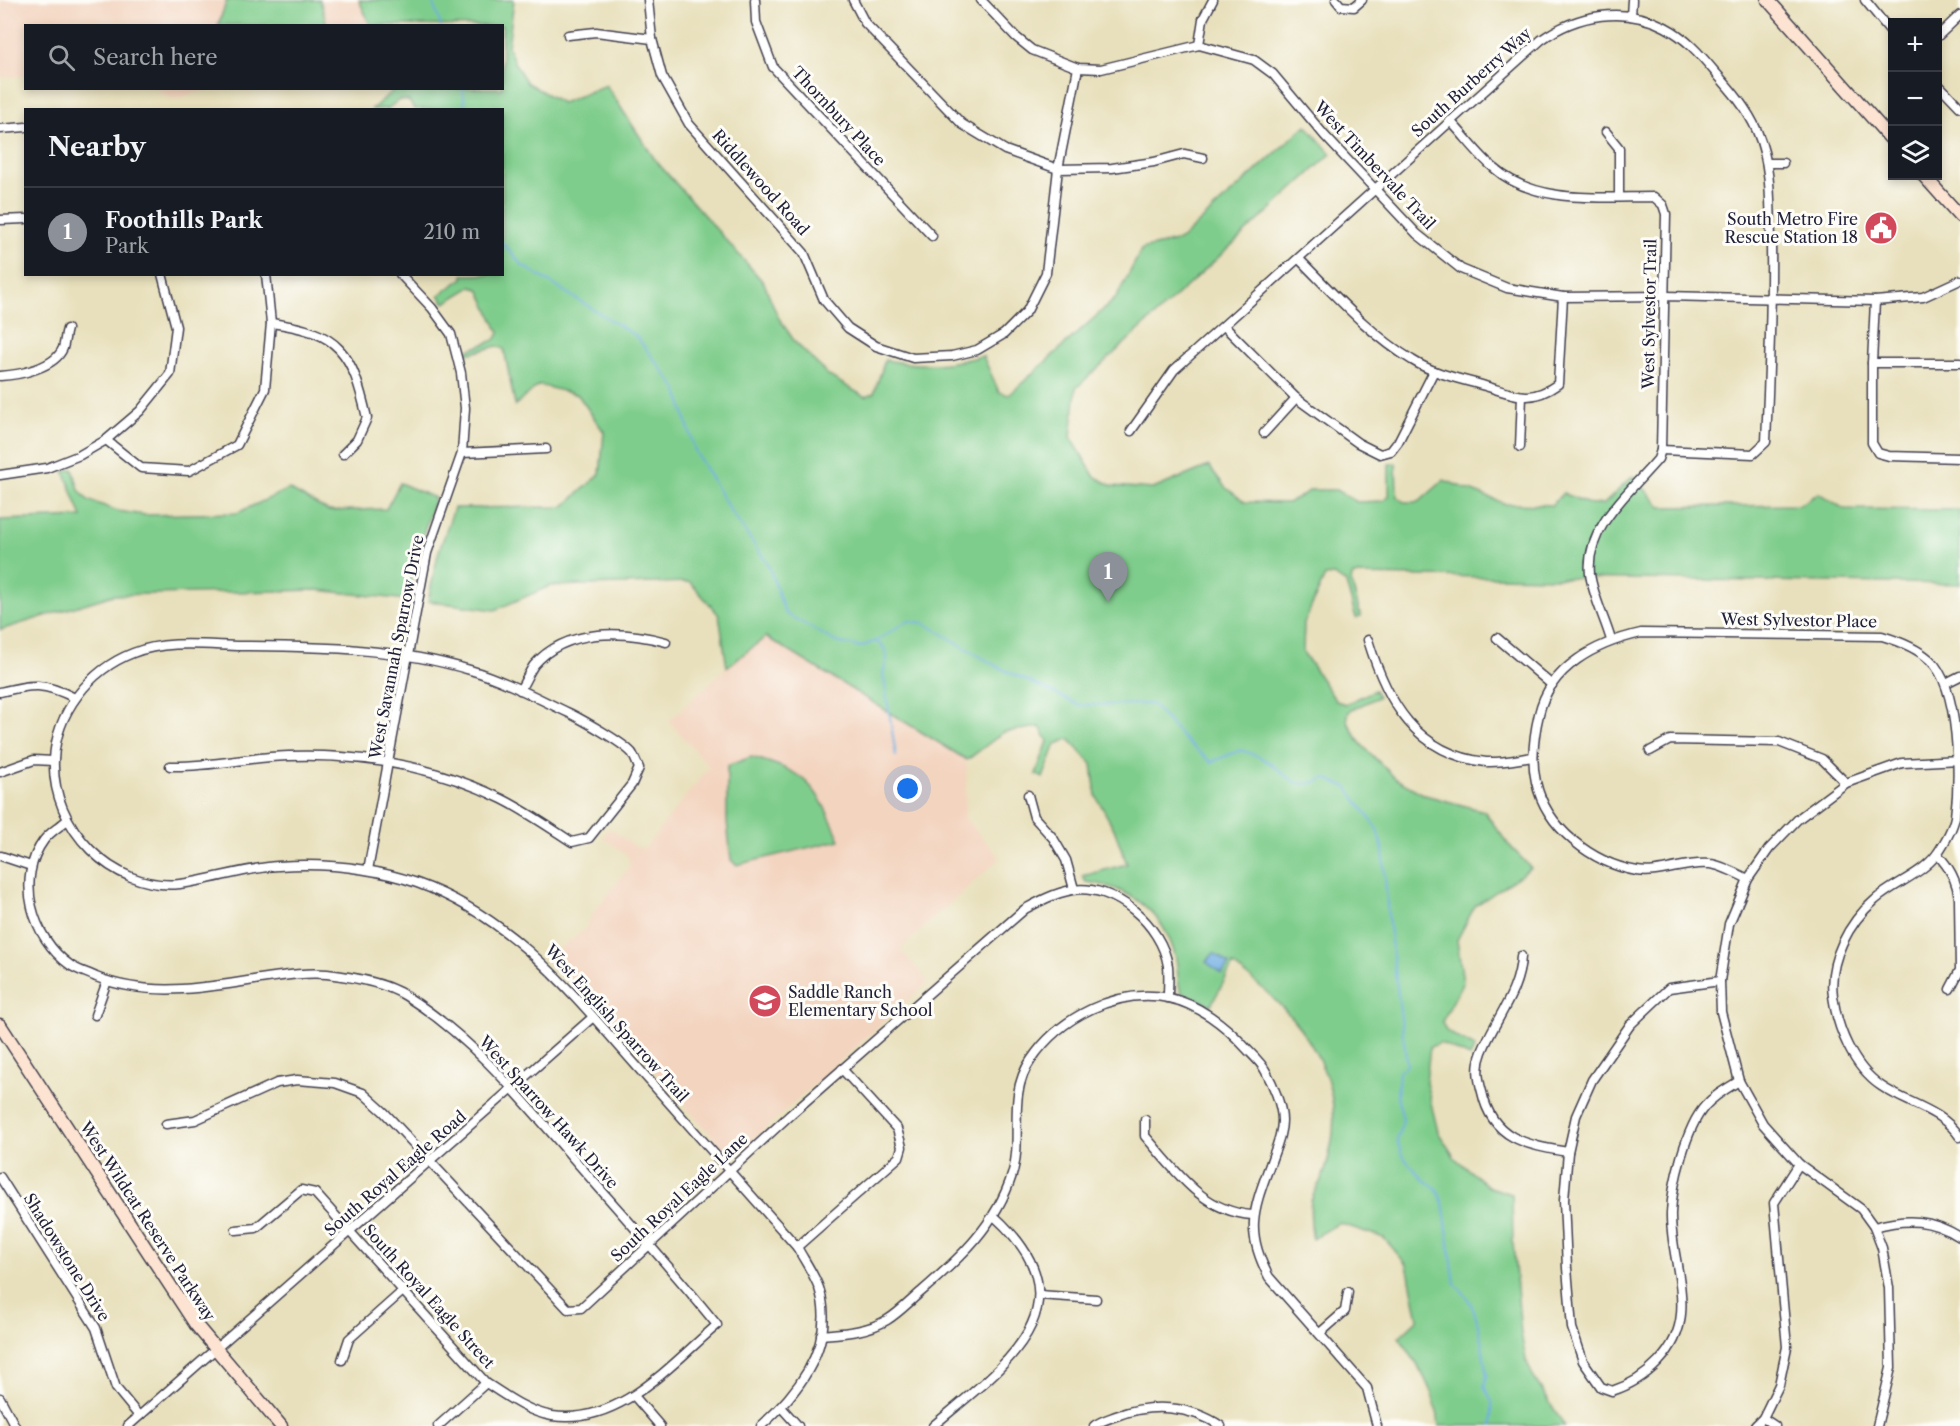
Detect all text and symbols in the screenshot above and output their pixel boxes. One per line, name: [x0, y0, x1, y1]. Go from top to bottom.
map controls: [1888, 18, 1942, 180]
button: +: [1888, 18, 1942, 72]
street label: South Burberry Way: [1407, 22, 1536, 141]
search box: [24, 24, 504, 90]
icon: search: [45, 41, 78, 74]
text: Search here: [93, 44, 218, 71]
street label: Thornbury Place: [788, 62, 890, 170]
button: −: [1888, 72, 1942, 126]
street label: West Timbervale Trail: [1310, 96, 1440, 234]
street label: Riddlewood Road: [708, 125, 814, 239]
button: layers: [1888, 126, 1942, 180]
text: Nearby: [48, 131, 146, 163]
text: Foothills Park: [105, 207, 263, 234]
place label: South Metro Fire Rescue Station 18: [1724, 209, 1858, 247]
public building icon: South Metro Fire Rescue Station 18: [1863, 210, 1899, 246]
text: 1: [63, 220, 72, 244]
text: 210 m: [423, 220, 480, 244]
text: Park: [105, 234, 148, 258]
street label: West Sylvestor Trail: [1638, 238, 1660, 390]
street label: West Savannah Sparrow Drive: [364, 533, 428, 762]
pin: 1: [1088, 552, 1128, 602]
street label: West Sylvestor Place: [1720, 609, 1877, 631]
your location: [893, 774, 922, 803]
street label: West English Sparrow Trail: [540, 939, 693, 1106]
place label: Saddle Ranch Elementary School: [788, 982, 933, 1020]
school or university icon: Saddle Ranch Elementary School: [747, 983, 783, 1019]
street label: West Sparrow Hawk Drive: [474, 1031, 623, 1193]
street label: South Royal Eagle Road: [320, 1106, 470, 1240]
street label: West Wildcat Reserve Parkway: [75, 1117, 221, 1325]
street label: South Royal Eagle Lane: [606, 1128, 752, 1266]
street label: Shadowstone Drive: [20, 1189, 115, 1325]
street label: South Royal Eagle Street: [359, 1220, 499, 1373]

